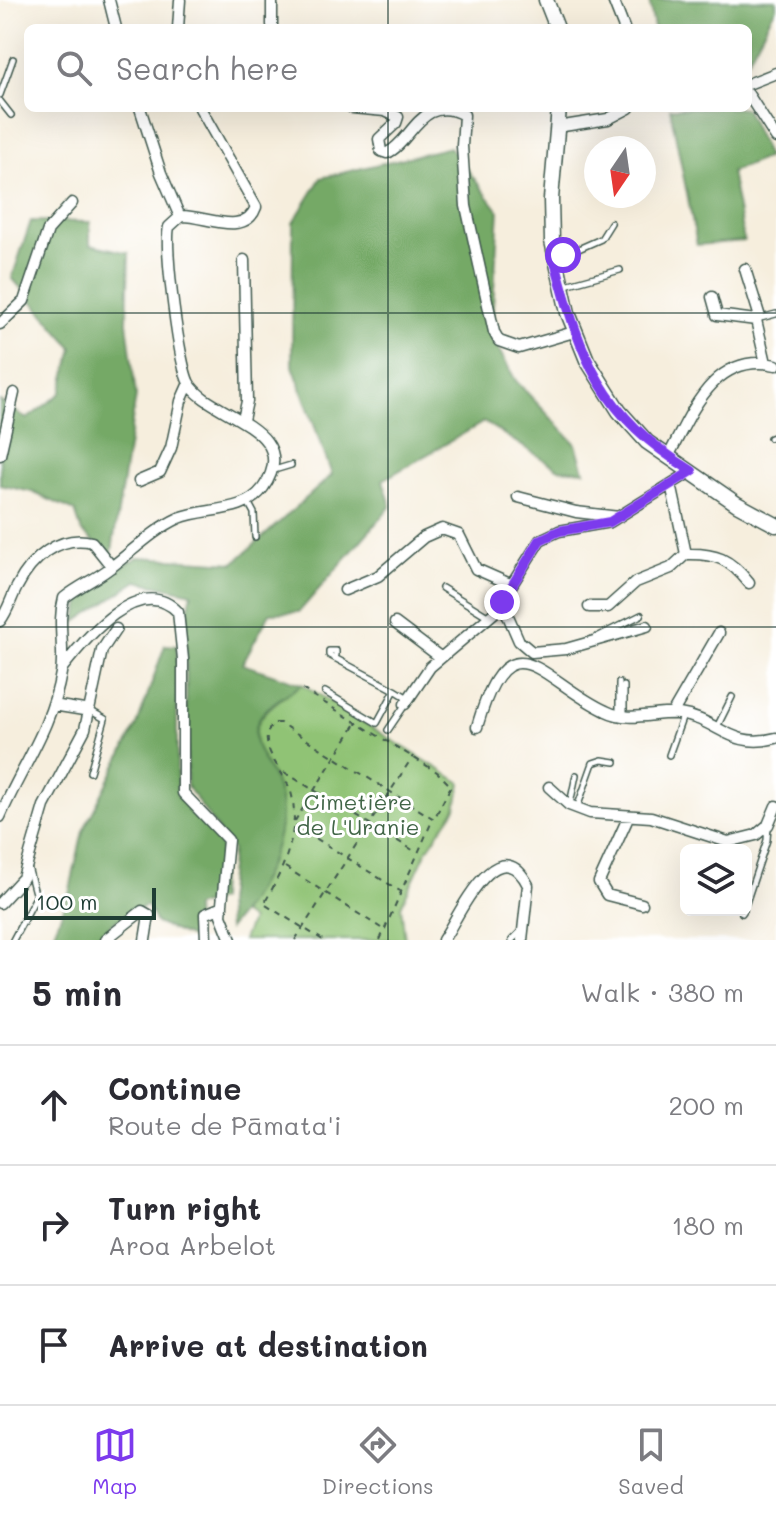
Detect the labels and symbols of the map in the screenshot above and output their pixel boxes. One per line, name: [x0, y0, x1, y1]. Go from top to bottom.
north arrow: [584, 136, 656, 208]
route start: [545, 237, 581, 273]
route end: [484, 584, 520, 620]
park label: Cimetière de L'Uranie: [296, 787, 420, 841]
scale bar: [24, 884, 156, 920]

